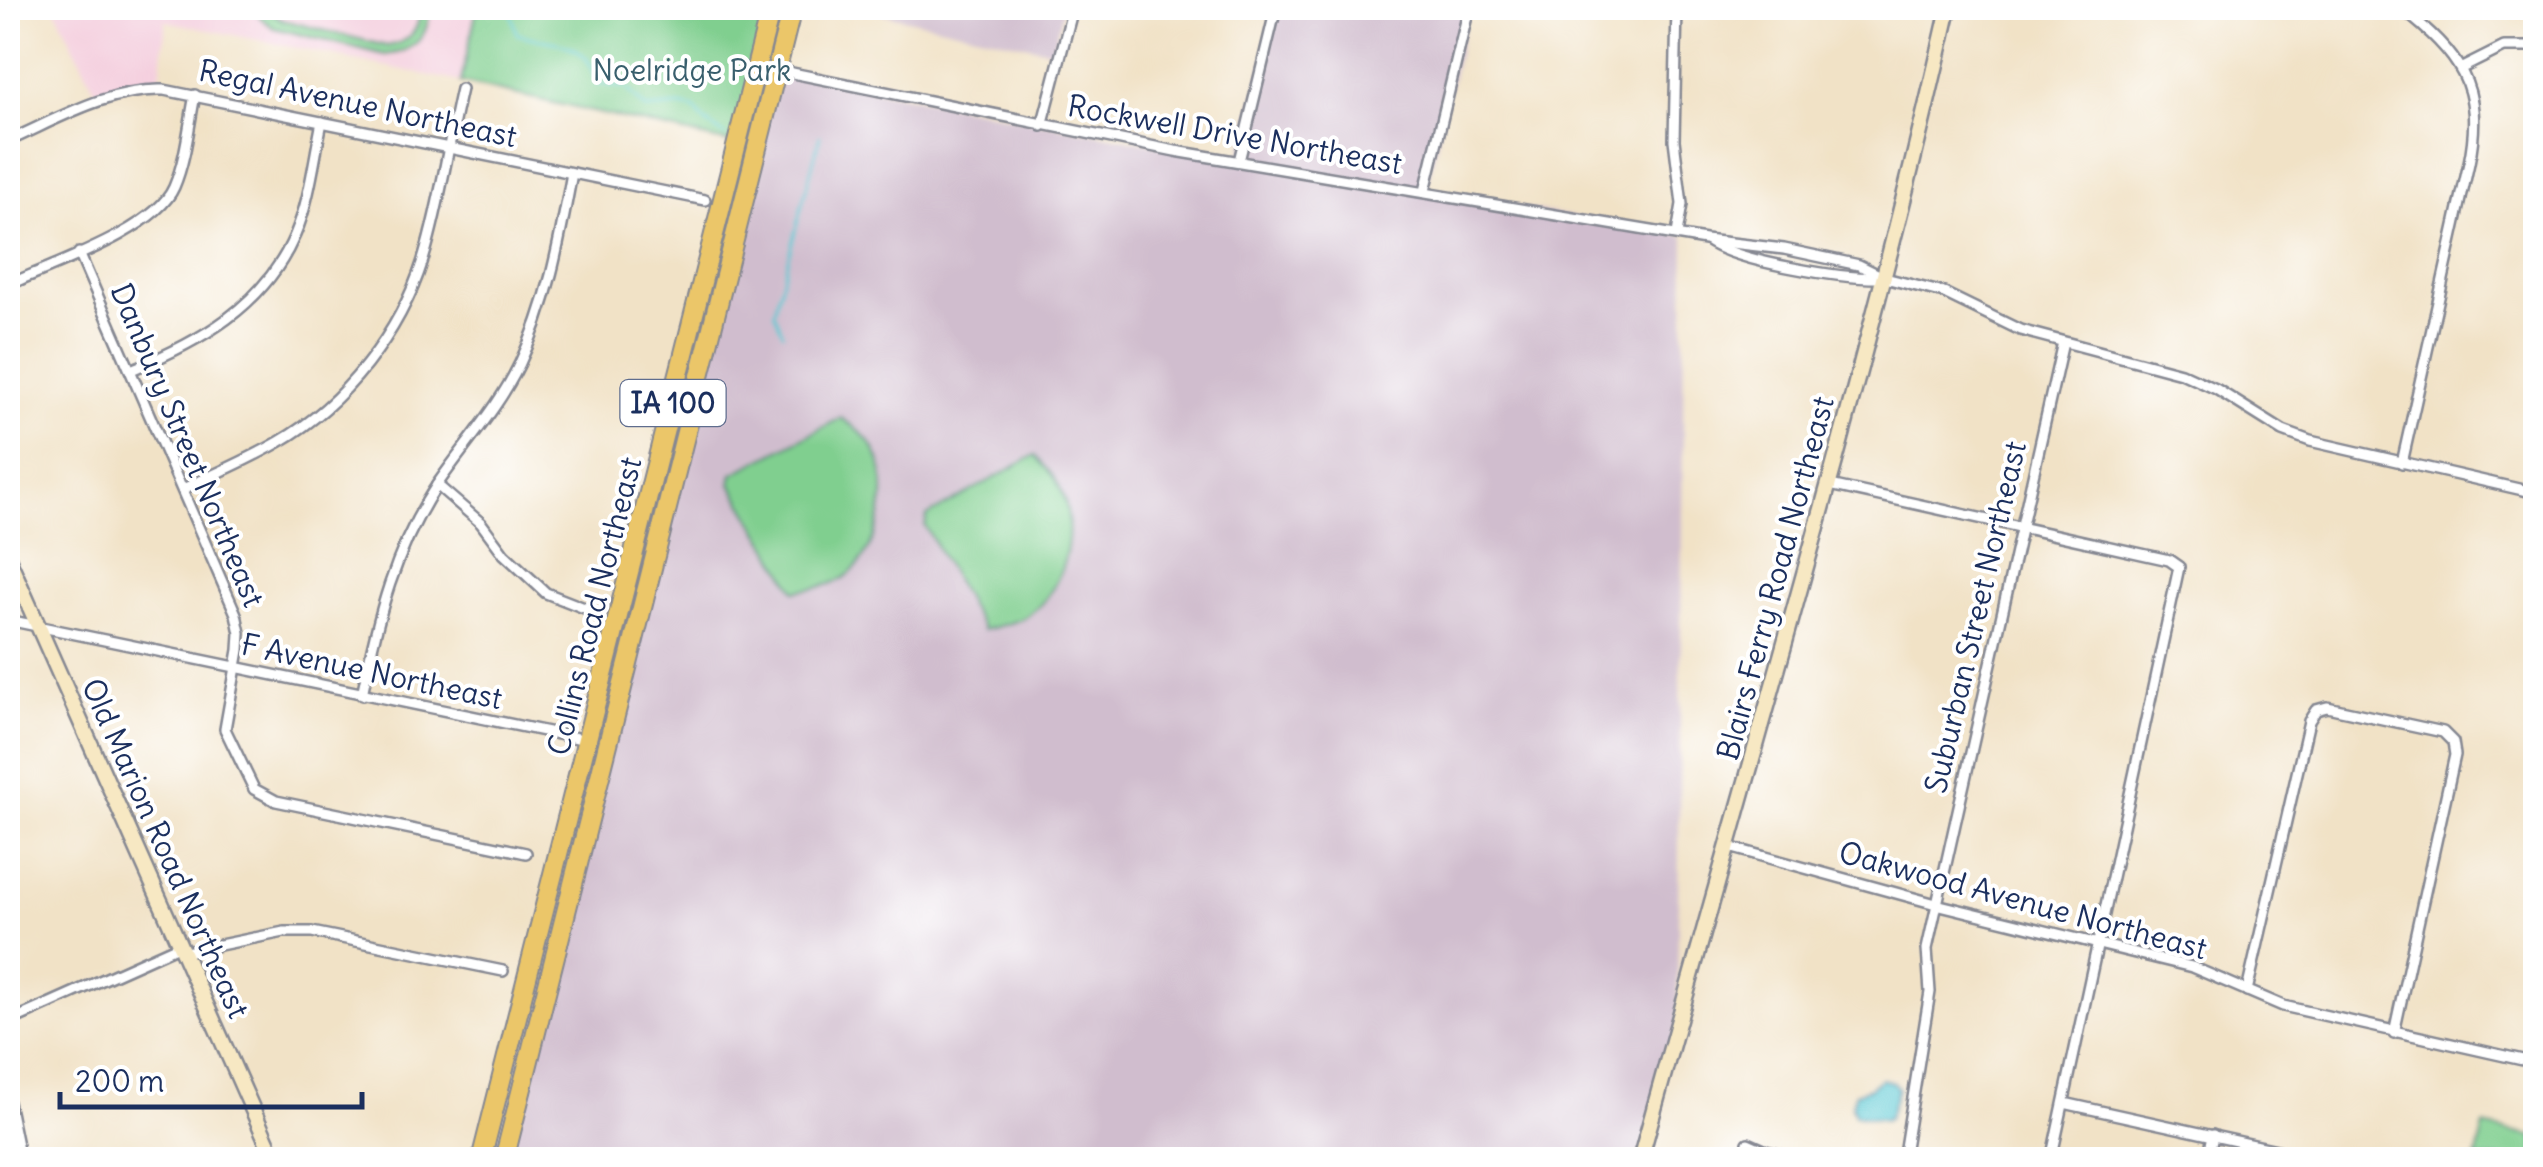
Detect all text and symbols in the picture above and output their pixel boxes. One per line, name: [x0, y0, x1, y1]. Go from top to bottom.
street label: Regal Avenue Northeast: [196, 51, 520, 155]
park label: Noelridge Park: [593, 51, 791, 89]
street label: Rockwell Drive Northeast: [1065, 86, 1405, 182]
street label: Danbury Street Northeast: [103, 278, 273, 612]
road number: IA 100: [620, 380, 726, 426]
street label: Blairs Ferry Road Northeast: [1708, 392, 1842, 764]
street label: Suburban Street Northeast: [1916, 437, 2034, 797]
street label: Collins Road Northeast: [539, 453, 649, 759]
street label: F Avenue Northeast: [238, 625, 506, 717]
street label: Old Marion Road Northeast: [74, 672, 258, 1024]
street label: Oakwood Avenue Northeast: [1835, 833, 2211, 967]
scale bar: [60, 1047, 362, 1109]
text: 200 m: [75, 1062, 164, 1100]

